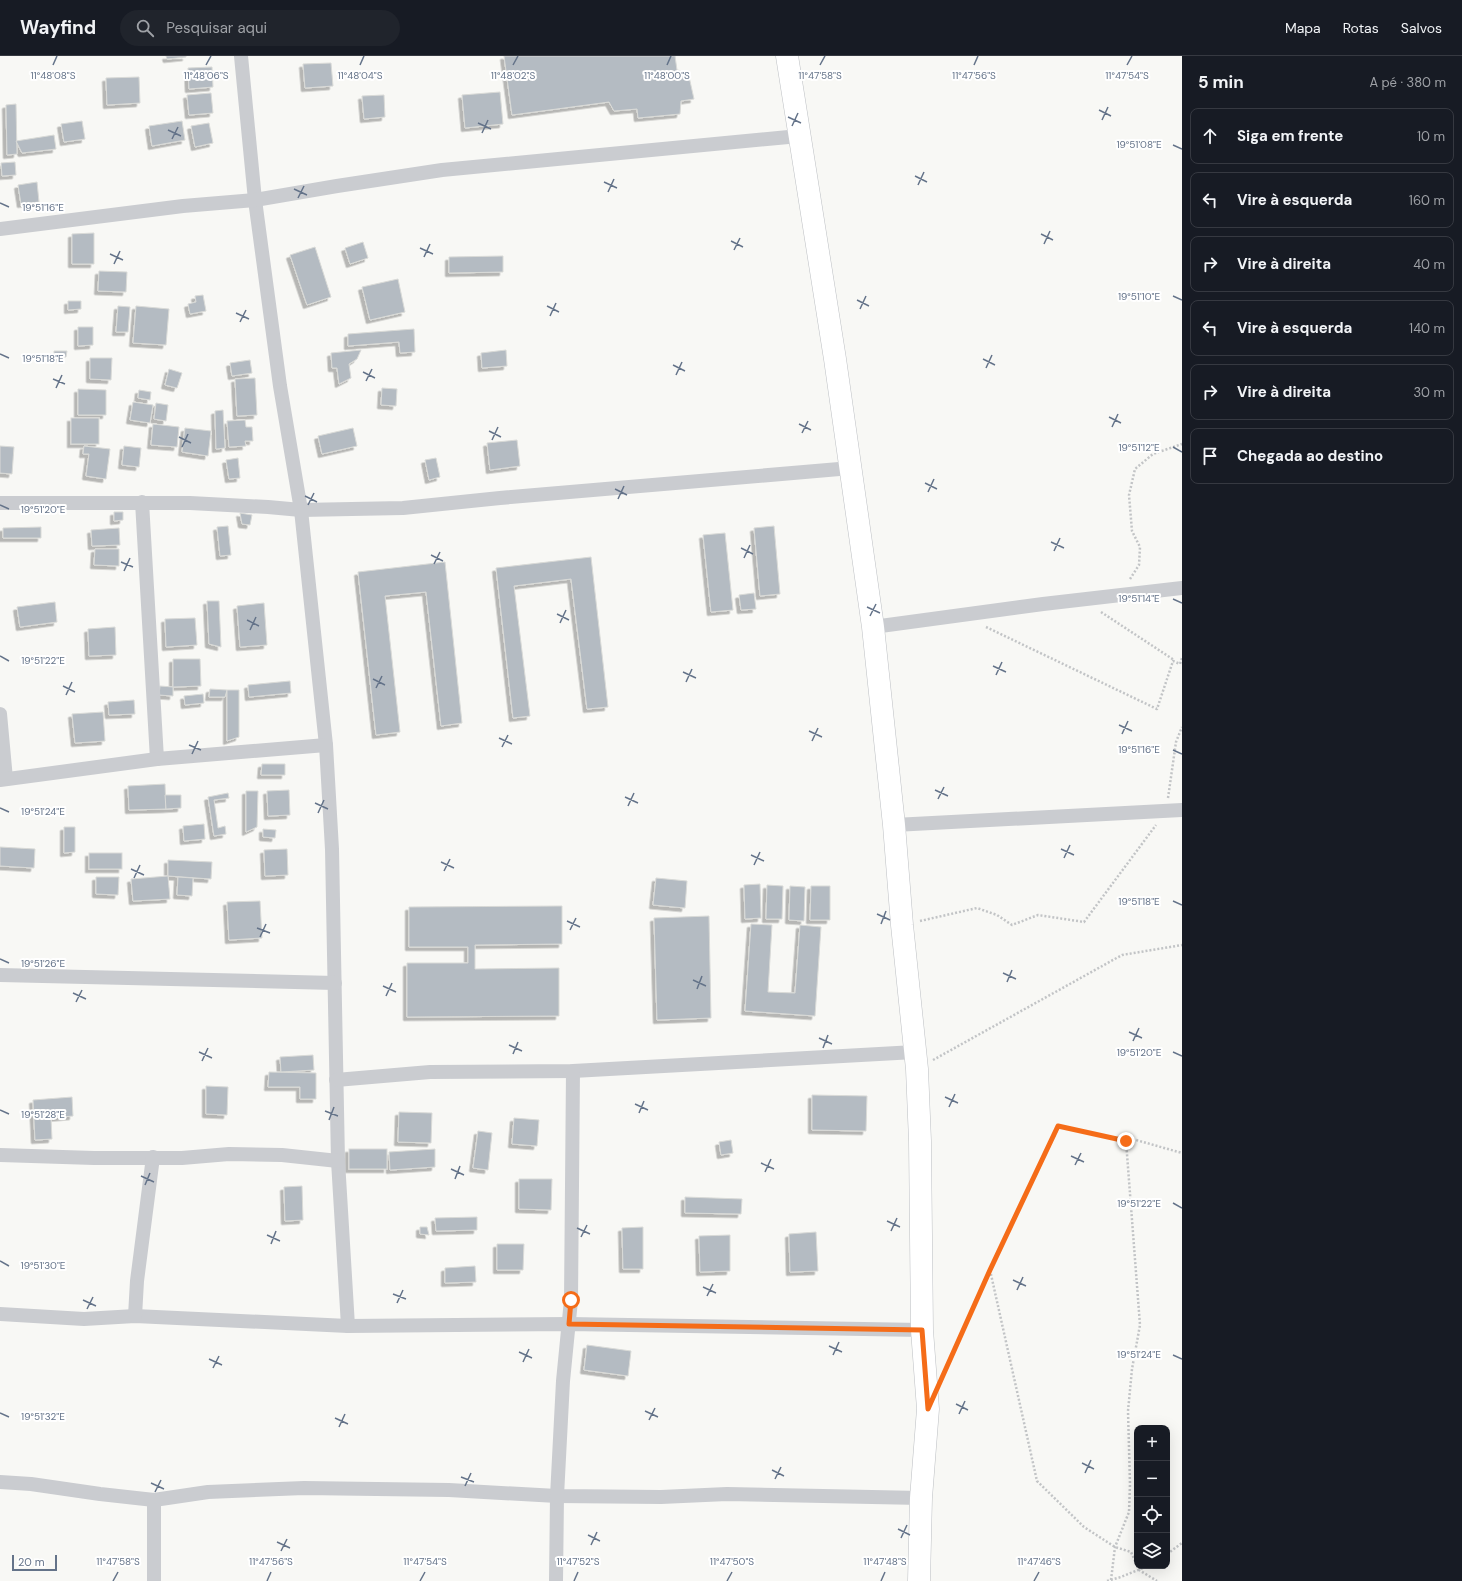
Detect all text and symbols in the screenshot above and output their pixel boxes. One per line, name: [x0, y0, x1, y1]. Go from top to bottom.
search box: [120, 10, 400, 46]
text: Wayfind: [20, 15, 96, 40]
icon: search: [134, 17, 156, 39]
text: Pesquisar aqui: [166, 18, 267, 38]
text: Mapa: [1285, 19, 1321, 37]
text: Rotas: [1343, 19, 1379, 37]
text: Salvos: [1401, 19, 1442, 37]
text: 11°48'08"S: [30, 69, 76, 82]
text: 11°48'06"S: [183, 69, 229, 82]
text: 11°48'04"S: [337, 69, 383, 82]
text: 11°48'02"S: [491, 69, 536, 82]
text: 11°48'00"S: [644, 69, 690, 82]
text: 11°47'58"S: [798, 69, 842, 82]
text: 11°47'56"S: [952, 69, 996, 82]
text: 11°47'54"S: [1105, 69, 1149, 82]
text: 5 min: [1198, 71, 1244, 93]
text: A pé · 380 m: [1369, 74, 1446, 91]
icon: ahead: [1199, 125, 1221, 147]
text: Siga em frente: [1237, 126, 1343, 146]
text: 10 m: [1417, 128, 1445, 145]
text: 19°51'08"E: [1116, 138, 1162, 151]
icon: left: [1199, 189, 1221, 211]
text: Vire à esquerda: [1237, 190, 1352, 210]
text: 160 m: [1409, 192, 1445, 209]
text: 19°51'16"E: [22, 201, 64, 214]
icon: right: [1199, 253, 1221, 275]
text: Vire à direita: [1237, 254, 1331, 274]
text: 40 m: [1413, 256, 1445, 273]
text: 19°51'10"E: [1118, 290, 1160, 303]
icon: left: [1199, 317, 1221, 339]
text: Vire à esquerda: [1237, 318, 1352, 338]
text: 140 m: [1409, 320, 1445, 337]
text: 19°51'18"E: [22, 352, 64, 365]
icon: right: [1199, 381, 1221, 403]
text: Vire à direita: [1237, 382, 1331, 402]
text: 30 m: [1413, 384, 1445, 401]
text: 19°51'12"E: [1118, 441, 1160, 454]
icon: arrive: [1199, 445, 1221, 467]
text: Chegada ao destino: [1237, 446, 1383, 466]
text: 19°51'20"E: [21, 503, 66, 516]
text: 19°51'14"E: [1118, 592, 1160, 605]
text: 19°51'22"E: [21, 654, 65, 667]
text: 19°51'16"E: [1118, 743, 1160, 756]
text: 19°51'24"E: [21, 805, 65, 818]
text: 19°51'18"E: [1118, 895, 1160, 908]
text: 19°51'26"E: [21, 957, 65, 970]
text: 19°51'20"E: [1117, 1046, 1162, 1059]
text: 19°51'28"E: [21, 1108, 65, 1121]
route end: [1117, 1132, 1135, 1150]
text: 19°51'22"E: [1117, 1197, 1161, 1210]
text: 19°51'30"E: [21, 1259, 66, 1272]
route start: [562, 1291, 580, 1309]
text: 19°51'24"E: [1117, 1348, 1161, 1361]
text: 19°51'32"E: [21, 1410, 65, 1423]
map controls: [1134, 1425, 1170, 1569]
button: +: [1134, 1425, 1170, 1461]
button: −: [1134, 1461, 1170, 1497]
button: locate: [1134, 1497, 1170, 1533]
button: layers: [1134, 1533, 1170, 1569]
scale bar: [12, 1553, 57, 1572]
text: 20 m: [18, 1555, 44, 1569]
text: 11°47'58"S: [96, 1555, 140, 1568]
text: 11°47'56"S: [249, 1555, 293, 1568]
text: 11°47'54"S: [403, 1555, 447, 1568]
text: 11°47'52"S: [556, 1555, 600, 1568]
text: 11°47'50"S: [710, 1555, 754, 1568]
text: 11°47'48"S: [863, 1555, 907, 1568]
text: 11°47'46"S: [1017, 1555, 1061, 1568]

